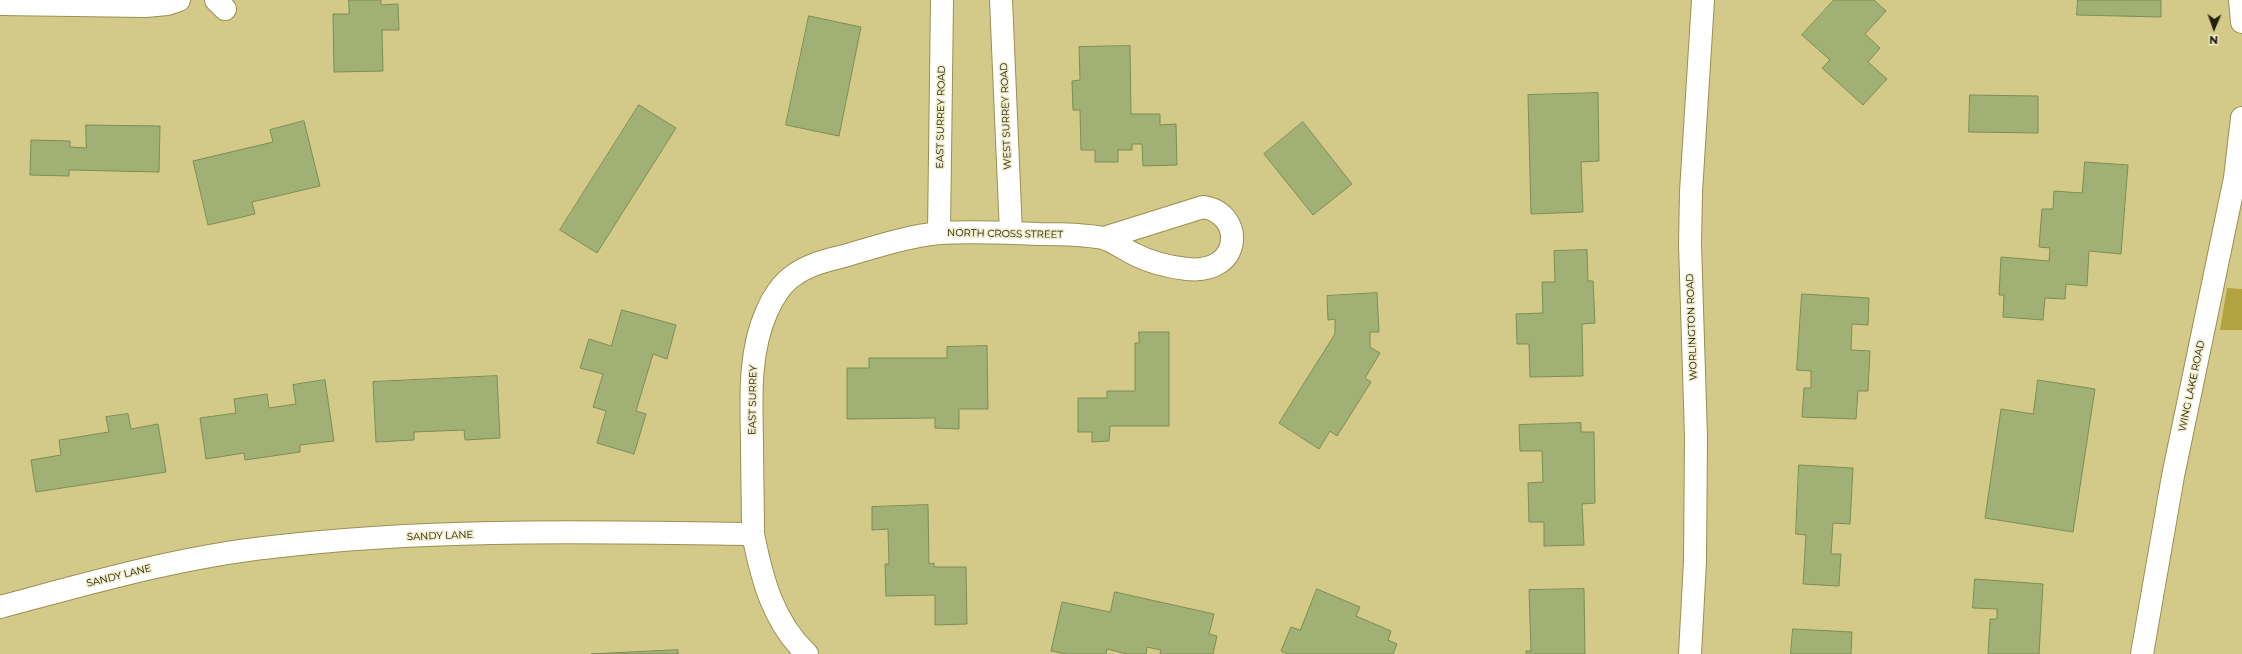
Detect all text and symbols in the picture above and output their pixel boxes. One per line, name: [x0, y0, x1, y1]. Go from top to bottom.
north arrow: [2194, 8, 2234, 48]
text: N: [2209, 33, 2218, 47]
street label: WEST SURREY ROAD: [998, 62, 1014, 170]
street label: EAST SURREY ROAD: [934, 65, 948, 169]
street label: NORTH CROSS STREET: [947, 227, 1063, 241]
street label: WORLINGTON ROAD: [1684, 273, 1700, 381]
street label: WING LAKE ROAD: [2176, 339, 2208, 433]
street label: EAST SURREY: [746, 365, 760, 435]
street label: SANDY LANE: [407, 529, 473, 543]
street label: SANDY LANE: [85, 562, 153, 590]

